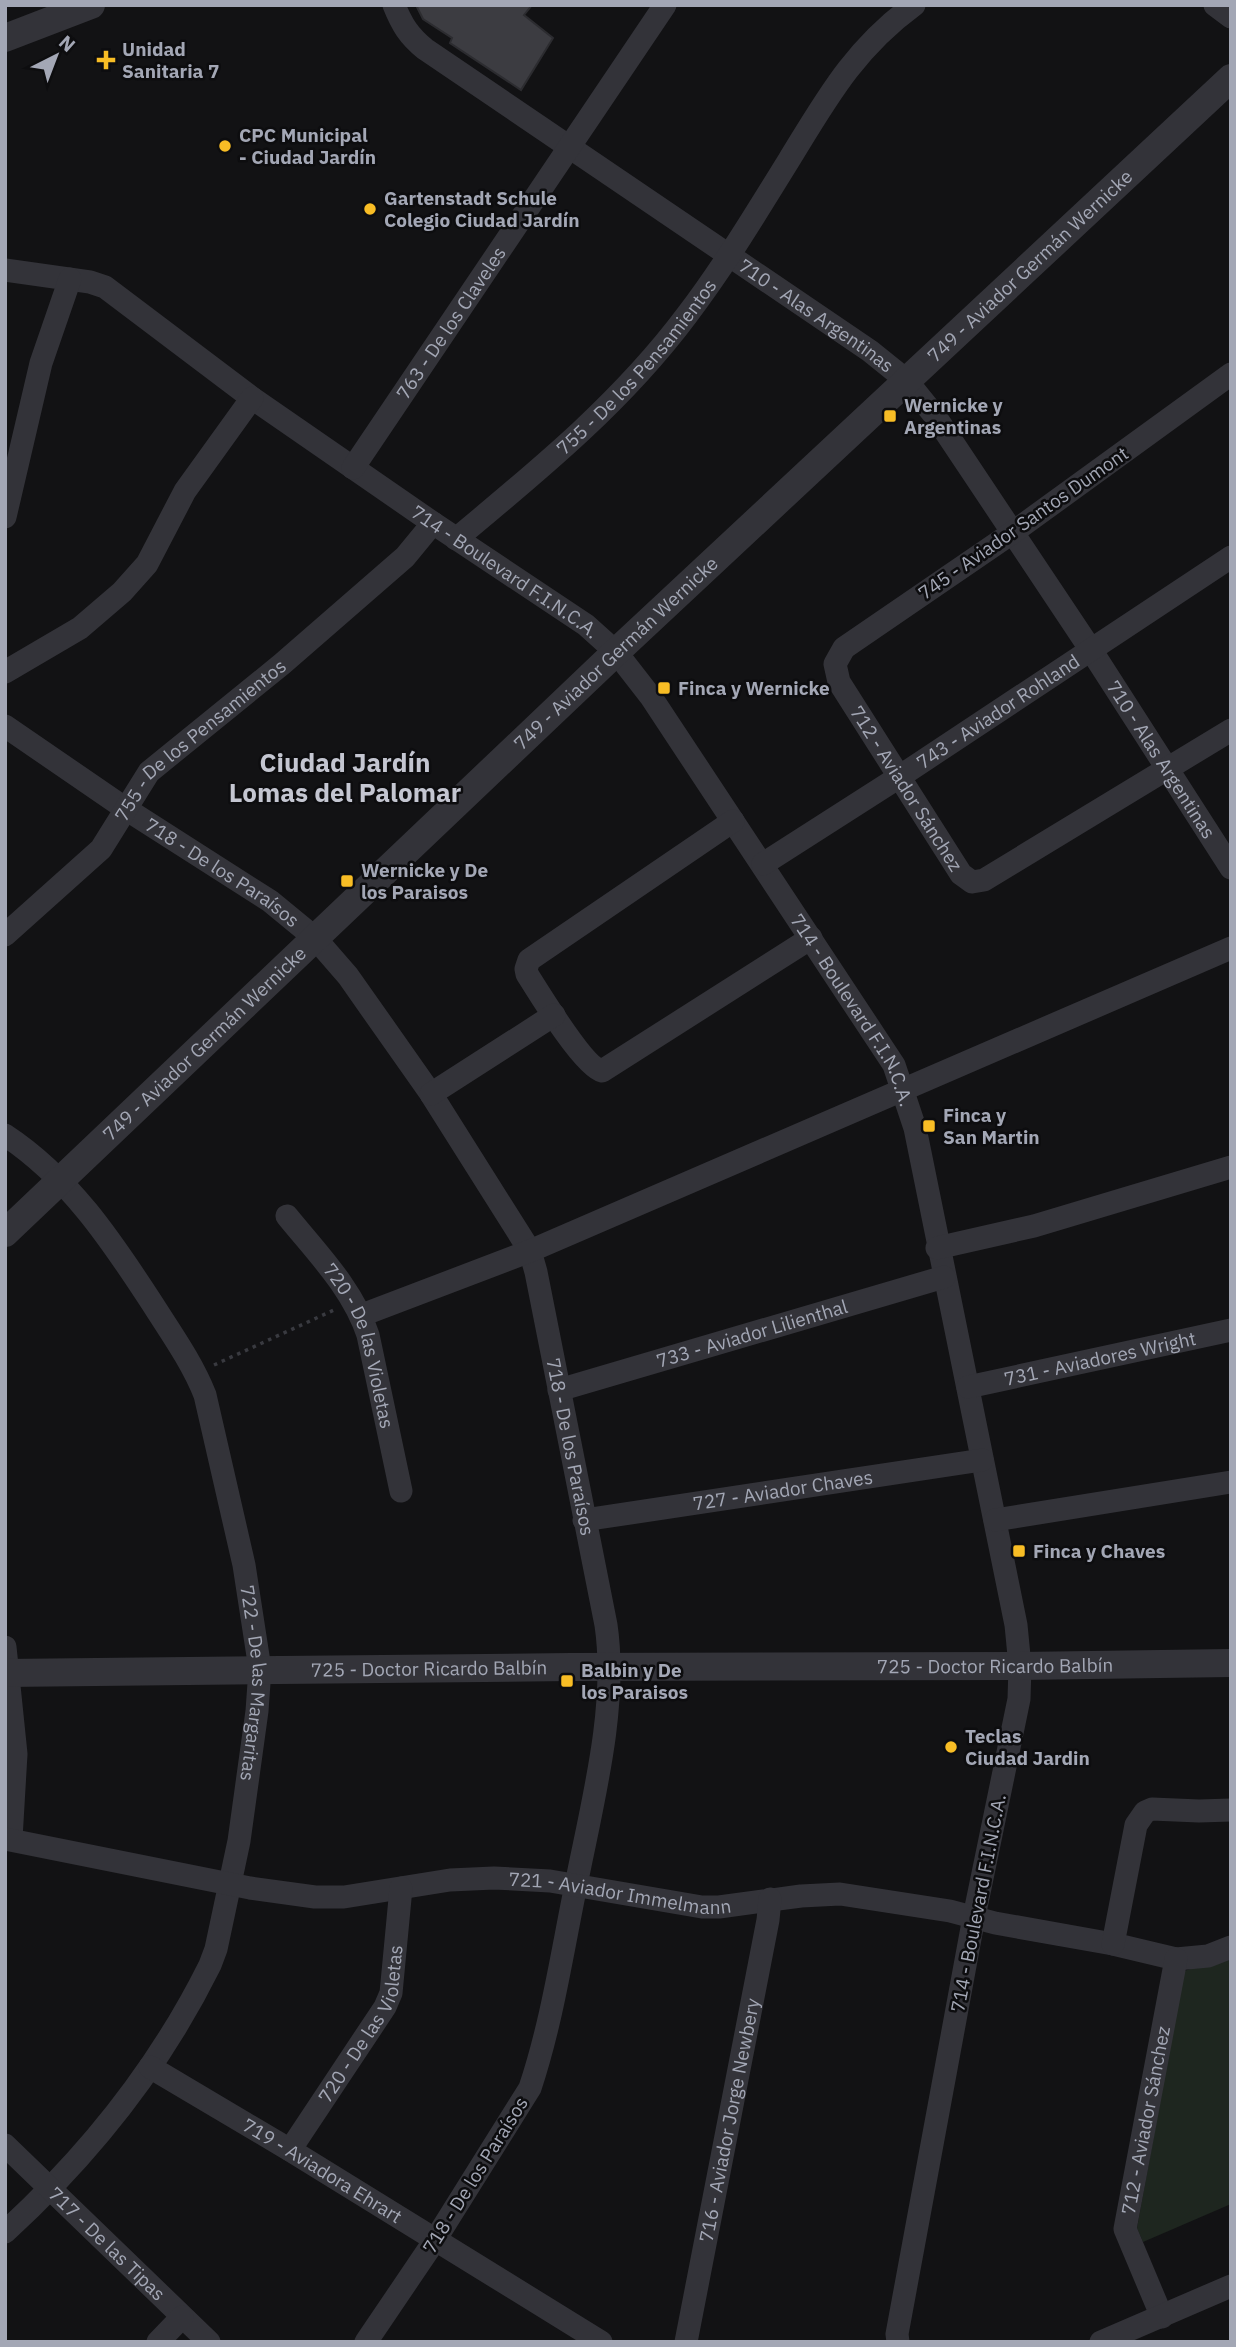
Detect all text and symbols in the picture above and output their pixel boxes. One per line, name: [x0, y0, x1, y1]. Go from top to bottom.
north arrow: [21, 21, 91, 91]
text: N: [54, 30, 81, 57]
place label: Unidad Sanitaria 7: [122, 37, 219, 83]
marker: Unidad Sanitaria 7: [96, 50, 116, 70]
place label: CPC Municipal - Ciudad Jardín: [239, 123, 376, 169]
marker: CPC Municipal - Ciudad Jardín: [217, 138, 233, 154]
street label: 749 - Aviador Germán Wernicke: [922, 164, 1137, 367]
place label: Gartenstadt Schule Colegio Ciudad Jardín: [384, 186, 580, 232]
marker: Gartenstadt Schule Colegio Ciudad Jardín: [362, 201, 378, 217]
street label: 763 - De los Claveles: [391, 242, 511, 404]
street label: 710 - Alas Argentinas: [734, 253, 899, 378]
street label: 755 - De los Pensamientos: [551, 274, 721, 460]
place label: Wernicke y Argentinas: [904, 393, 1004, 439]
marker: Wernicke y Argentinas: [882, 408, 898, 424]
street label: 745 - Aviador Santos Dumont: [913, 441, 1133, 605]
street label: 714 - Boulevard F.I.N.C.A.: [407, 500, 605, 643]
street label: 749 - Aviador Germán Wernicke: [508, 551, 723, 755]
street label: 743 - Aviador Rohland: [912, 649, 1084, 774]
street label: 755 - De los Pensamientos: [109, 654, 291, 826]
place label: Finca y Wernicke: [678, 676, 830, 700]
street label: 710 - Alas Argentinas: [1102, 676, 1221, 843]
marker: Finca y Wernicke: [656, 680, 672, 696]
street label: 712 - Aviador Sánchez: [845, 701, 968, 876]
district label: Ciudad Jardín Lomas del Palomar: [229, 745, 461, 809]
street label: 718 - De los Paraísos: [141, 812, 304, 932]
place label: Wernicke y De los Paraisos: [361, 858, 488, 904]
marker: Wernicke y De los Paraisos: [339, 873, 355, 889]
street label: 714 - Boulevard F.I.N.C.A.: [785, 909, 919, 1109]
street label: 749 - Aviador Germán Wernicke: [97, 941, 311, 1146]
place label: Finca y San Martin: [943, 1103, 1040, 1149]
marker: Finca y San Martin: [921, 1118, 937, 1134]
street label: 720 - De las Violetas: [318, 1258, 399, 1431]
street label: 733 - Aviador Lilienthal: [653, 1294, 850, 1373]
street label: 731 - Aviadores Wright: [1002, 1326, 1198, 1391]
street label: 718 - De los Paraísos: [541, 1356, 600, 1538]
street label: 727 - Aviador Chaves: [691, 1465, 874, 1515]
place label: Finca y Chaves: [1033, 1539, 1165, 1563]
marker: Finca y Chaves: [1011, 1543, 1027, 1559]
street label: 722 - De las Margaritas: [235, 1583, 272, 1783]
street label: 725 - Doctor Ricardo Balbín: [877, 1653, 1113, 1678]
street label: 725 - Doctor Ricardo Balbín: [311, 1655, 547, 1682]
place label: Balbin y De los Paraisos: [581, 1658, 688, 1704]
marker: Balbin y De los Paraisos: [559, 1673, 575, 1689]
place label: Teclas Ciudad Jardin: [965, 1724, 1090, 1770]
marker: Teclas Ciudad Jardin: [943, 1739, 959, 1755]
street label: 714 - Boulevard F.I.N.C.A.: [945, 1792, 1011, 2014]
street label: 721 - Aviador Immelmann: [508, 1867, 733, 1919]
street label: 720 - De las Violetas: [313, 1944, 408, 2108]
street label: 716 - Aviador Jorge Newbery: [694, 1996, 765, 2244]
street label: 712 - Aviador Sánchez: [1116, 2024, 1175, 2217]
street label: 718 - De los Paraísos: [417, 2092, 533, 2258]
street label: 719 - Aviadora Ehrart: [238, 2113, 407, 2228]
street label: 717 - De las Tipas: [44, 2182, 171, 2306]

